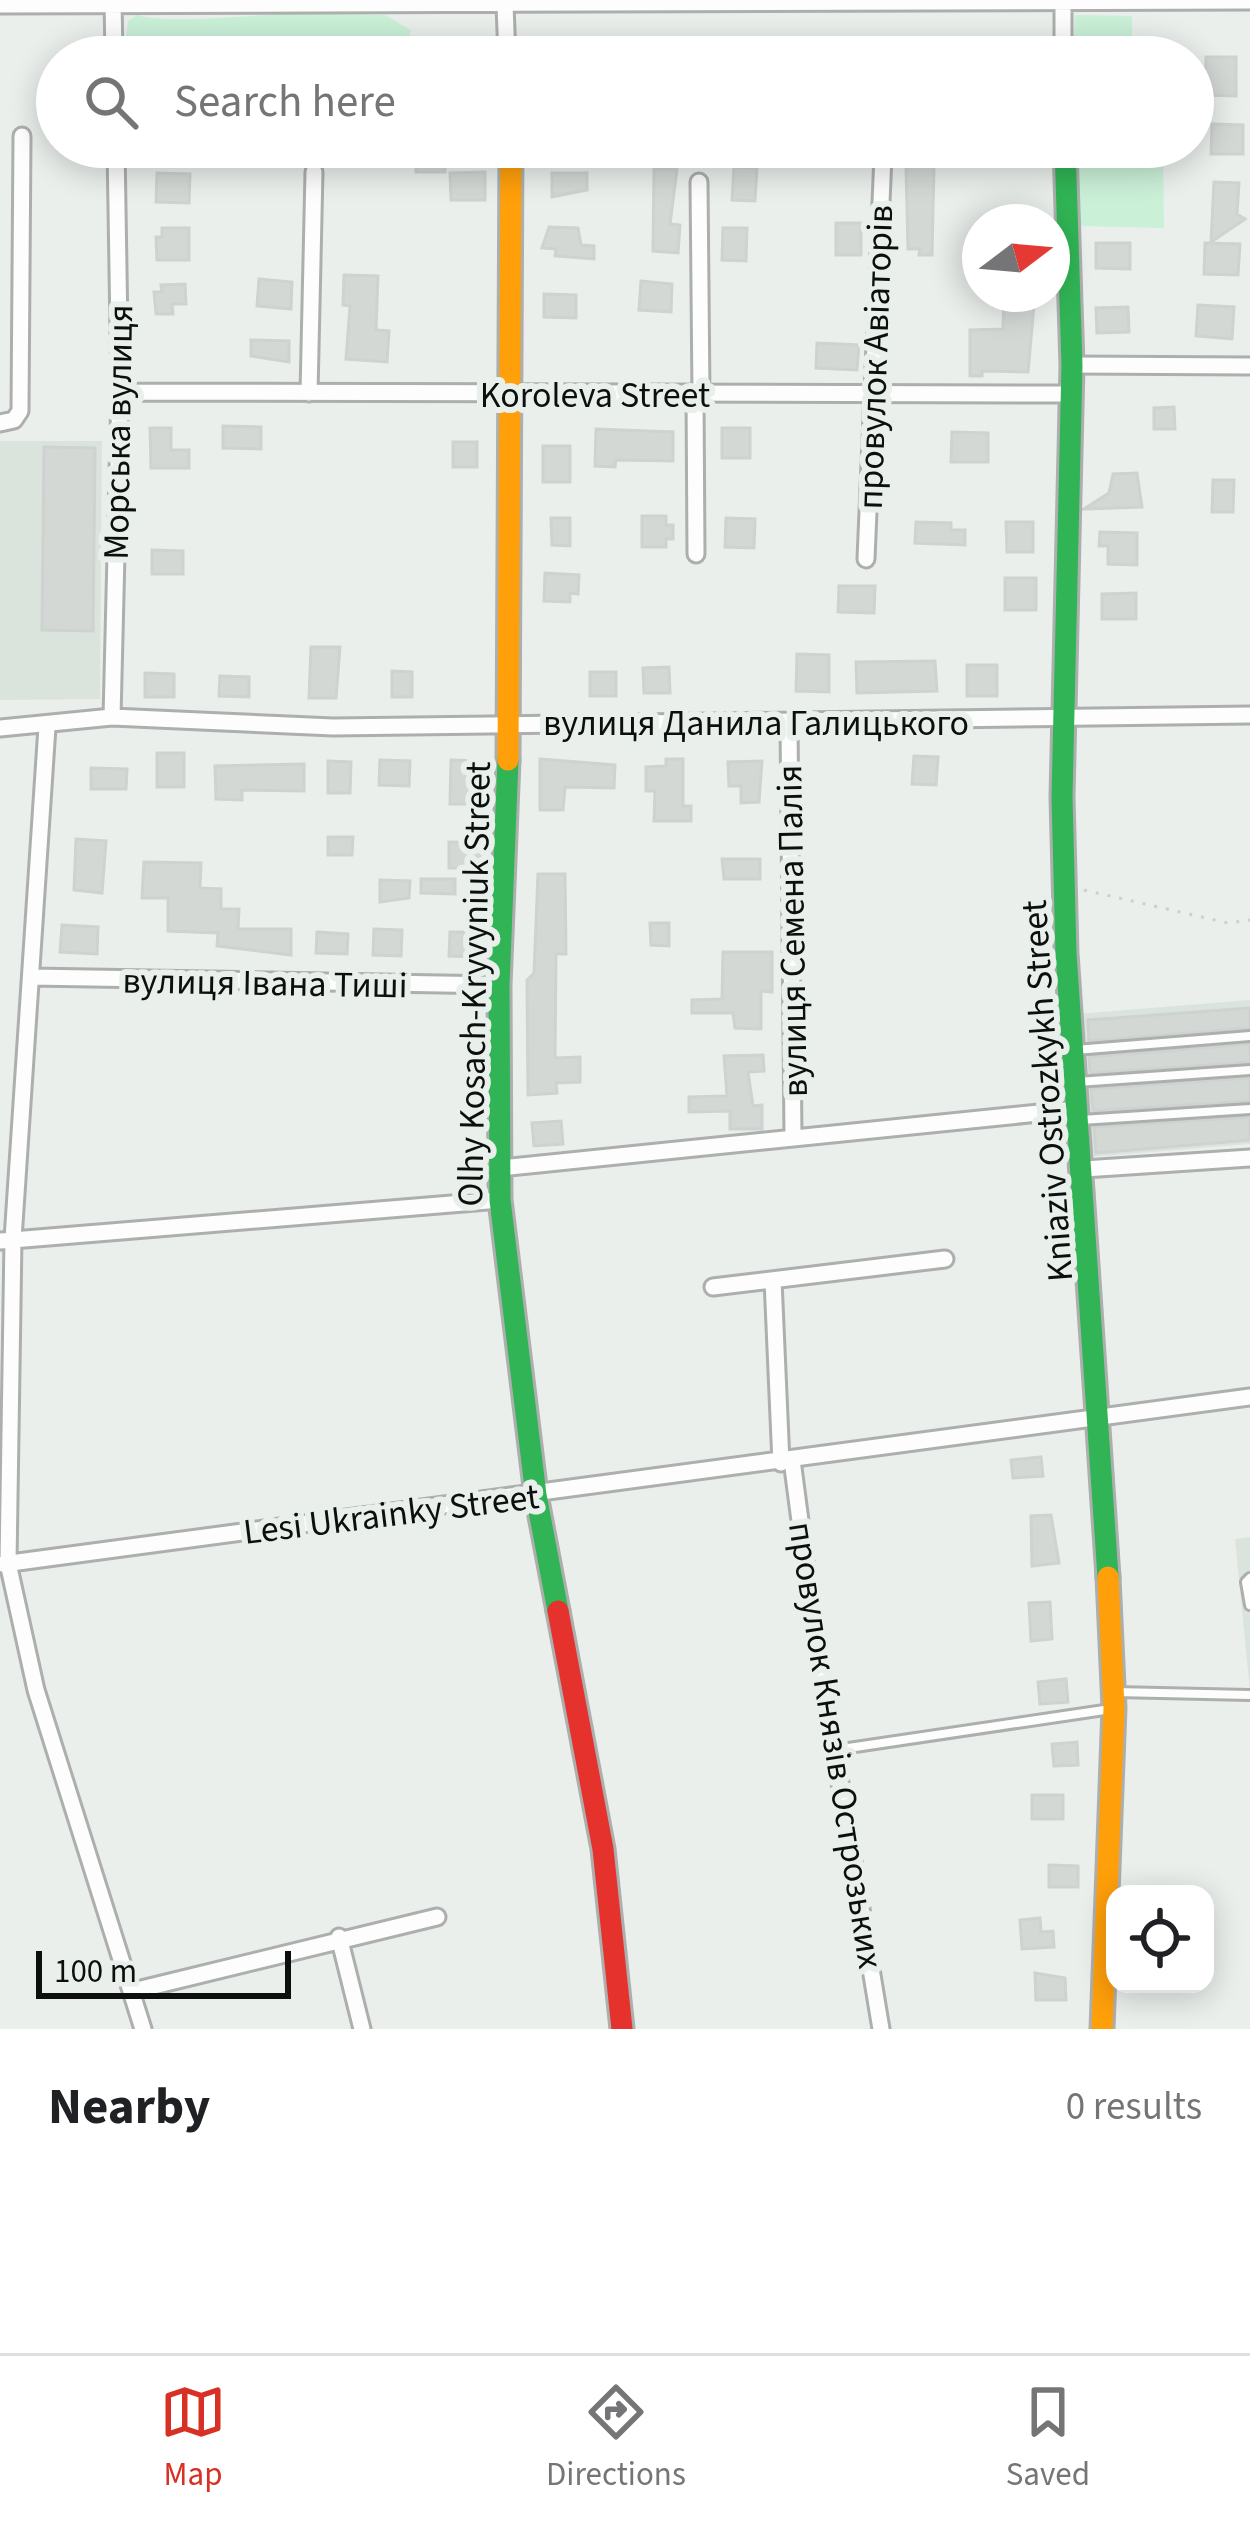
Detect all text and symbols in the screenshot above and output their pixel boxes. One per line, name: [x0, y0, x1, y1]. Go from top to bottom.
search box: [36, 36, 1214, 168]
icon: search: [78, 69, 144, 135]
text: Search here: [174, 70, 396, 134]
street label: провулок Авіаторів: [845, 204, 906, 510]
north arrow: [962, 204, 1070, 312]
street label: Морська вулиця: [91, 304, 146, 560]
street label: Koroleva Street: [480, 370, 710, 421]
street label: вулиця Данила Галицького: [543, 698, 969, 749]
street label: Olhy Kosach-Kryvyniuk Street: [445, 761, 504, 1207]
street label: вулиця Семена Палія: [764, 764, 821, 1098]
street label: Kniaziv Ostrozkykh Street: [1009, 898, 1086, 1283]
street label: вулиця Івана Тиші: [122, 956, 408, 1011]
street label: Lesi Ukrainky Street: [240, 1471, 542, 1558]
street label: провулок Князів Острозьких: [775, 1518, 896, 1972]
map controls: [1106, 1885, 1214, 1993]
button: locate: [1106, 1885, 1214, 1993]
scale bar: [36, 1945, 291, 1998]
text: 100 m: [54, 1948, 137, 1995]
text: Nearby: [48, 2071, 210, 2143]
text: 0 results: [1066, 2079, 1202, 2135]
tab: Map: [160, 2379, 226, 2498]
tab: Directions: [546, 2379, 686, 2498]
tab: Saved: [1006, 2379, 1090, 2498]

